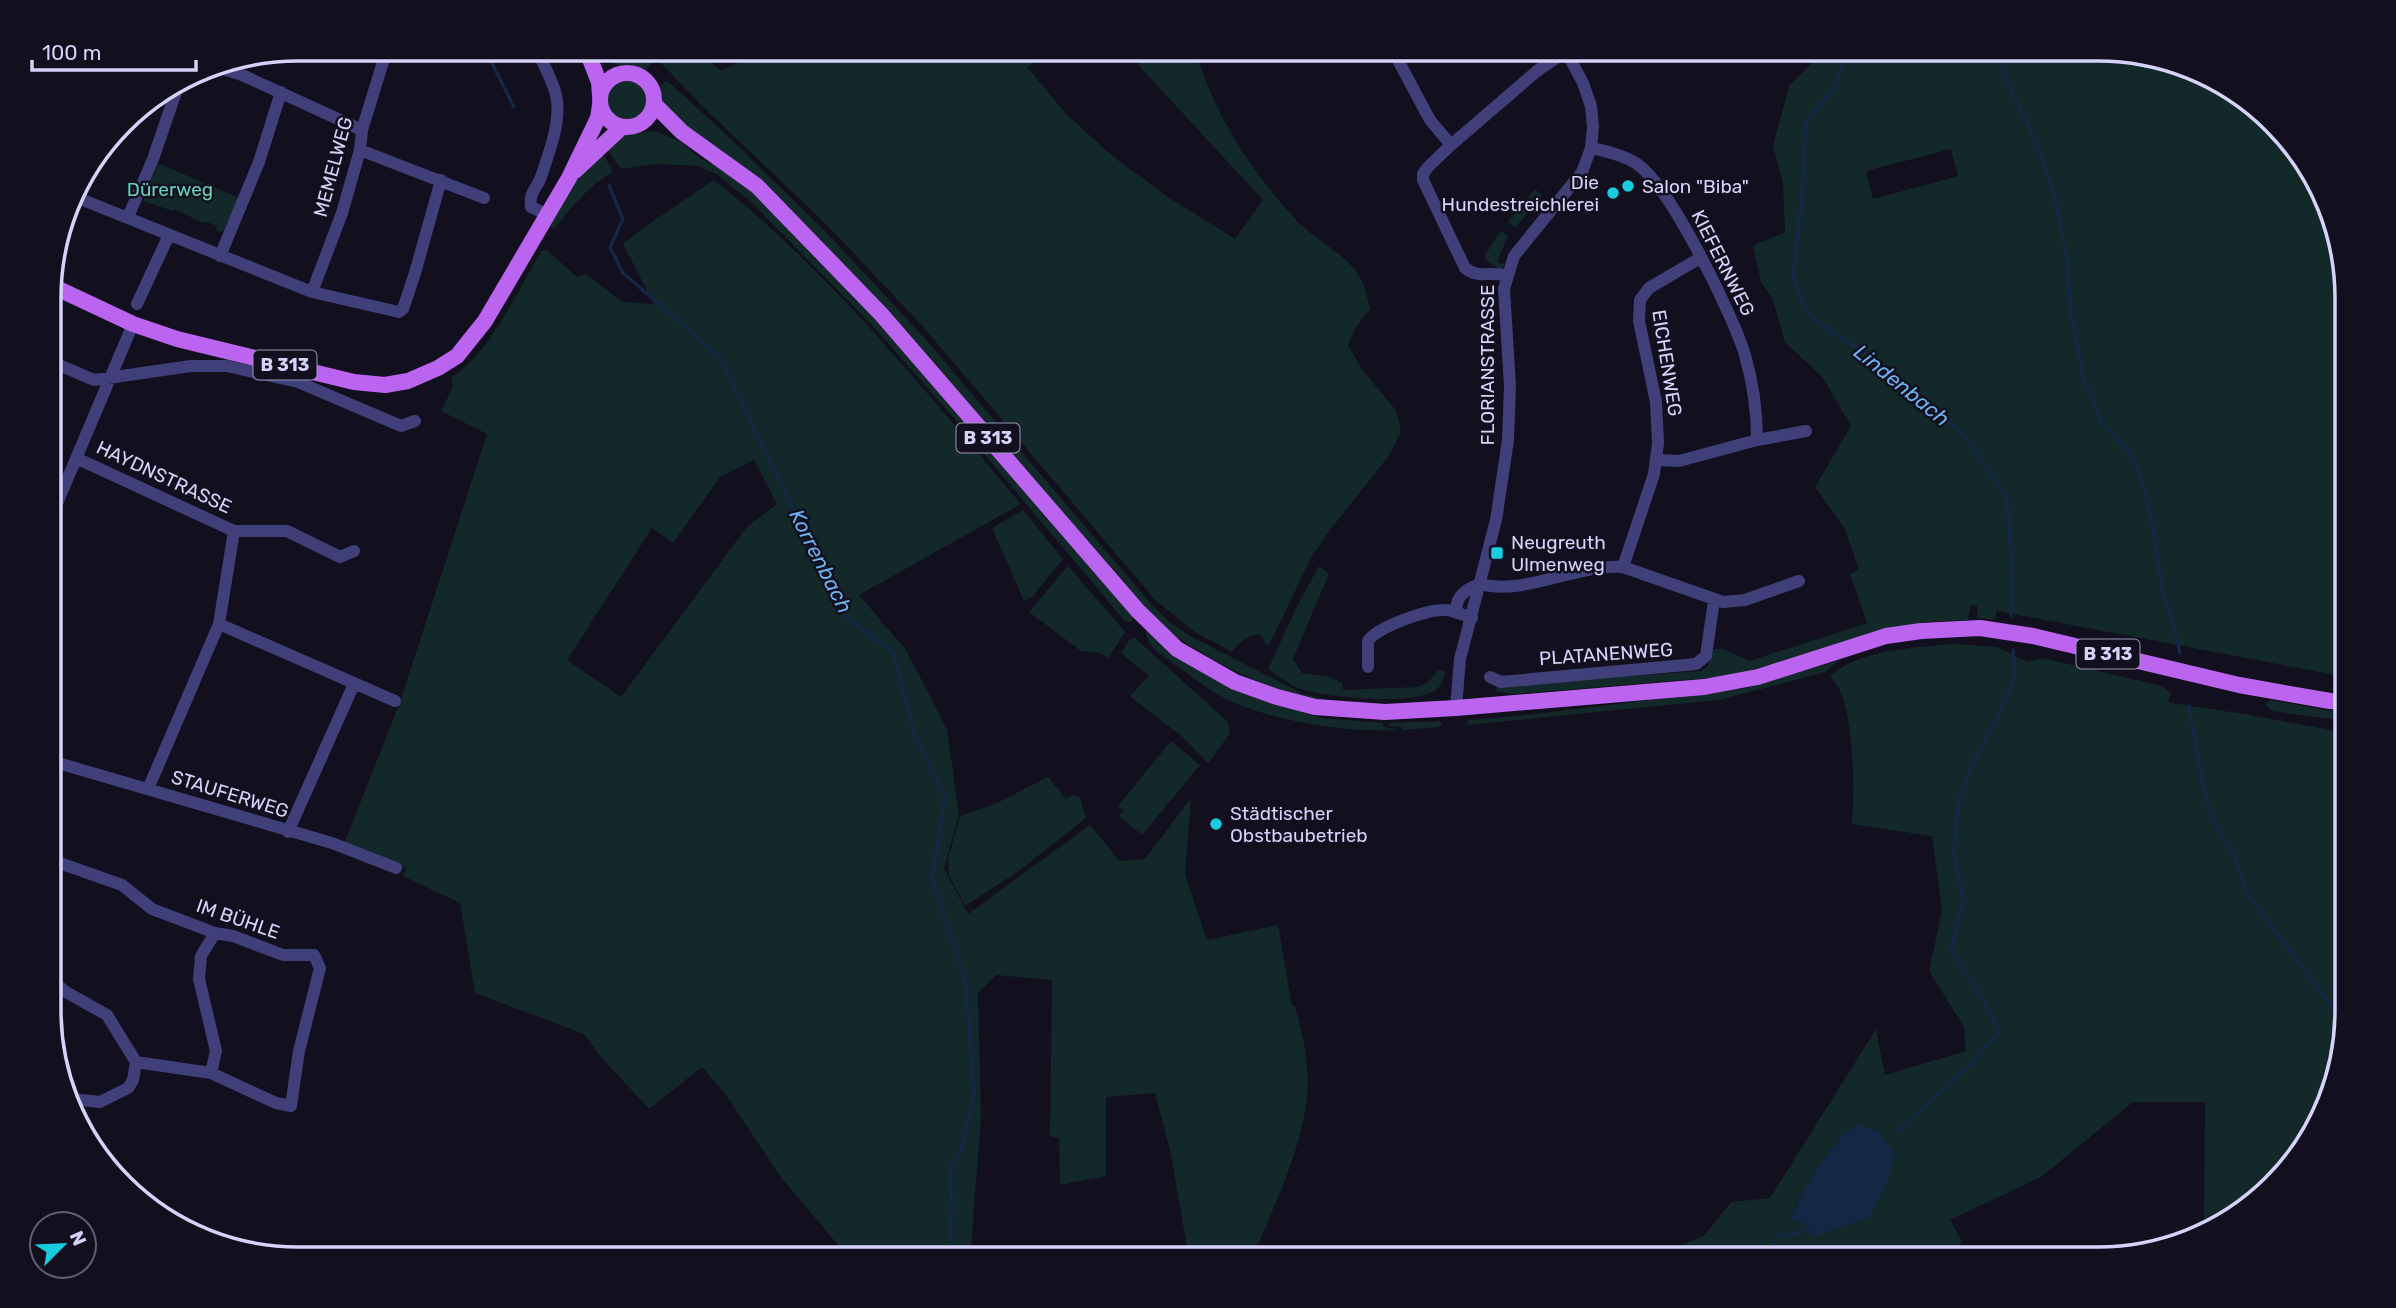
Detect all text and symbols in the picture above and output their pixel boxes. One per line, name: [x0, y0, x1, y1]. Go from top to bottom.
scale bar: [32, 28, 196, 72]
text: 100 m: [42, 40, 101, 65]
street label: MEMELWEG: [309, 114, 357, 220]
place label: Die Hundestreichlerei: [1442, 171, 1599, 216]
place label: Salon "Biba": [1642, 175, 1749, 198]
park label: Dürerweg: [127, 178, 213, 201]
marker: Salon "Biba": [1620, 178, 1636, 194]
marker: Die Hundestreichlerei: [1605, 185, 1621, 201]
street label: KIEFERNWEG: [1686, 206, 1760, 320]
street label: FLORIANSTRASSE: [1476, 285, 1499, 445]
street label: EICHENWEG: [1647, 308, 1687, 418]
water label: Lindenbach: [1849, 339, 1955, 431]
road number: B 313: [254, 351, 316, 380]
road number: B 313: [956, 424, 1020, 452]
street label: HAYDNSTRASSE: [93, 436, 235, 518]
water label: Korrenbach: [784, 505, 858, 617]
place label: Neugreuth Ulmenweg: [1511, 531, 1606, 576]
marker: Neugreuth Ulmenweg: [1489, 545, 1505, 561]
street label: PLATANENWEG: [1538, 638, 1674, 670]
road number: B 313: [2076, 640, 2140, 668]
street label: STAUFERWEG: [169, 765, 291, 823]
place label: Städtischer Obstbaubetrieb: [1230, 802, 1368, 847]
marker: Städtischer Obstbaubetrieb: [1208, 816, 1224, 832]
street label: IM BÜHLE: [193, 894, 283, 944]
north arrow: [28, 1210, 98, 1280]
text: N: [65, 1227, 91, 1249]

